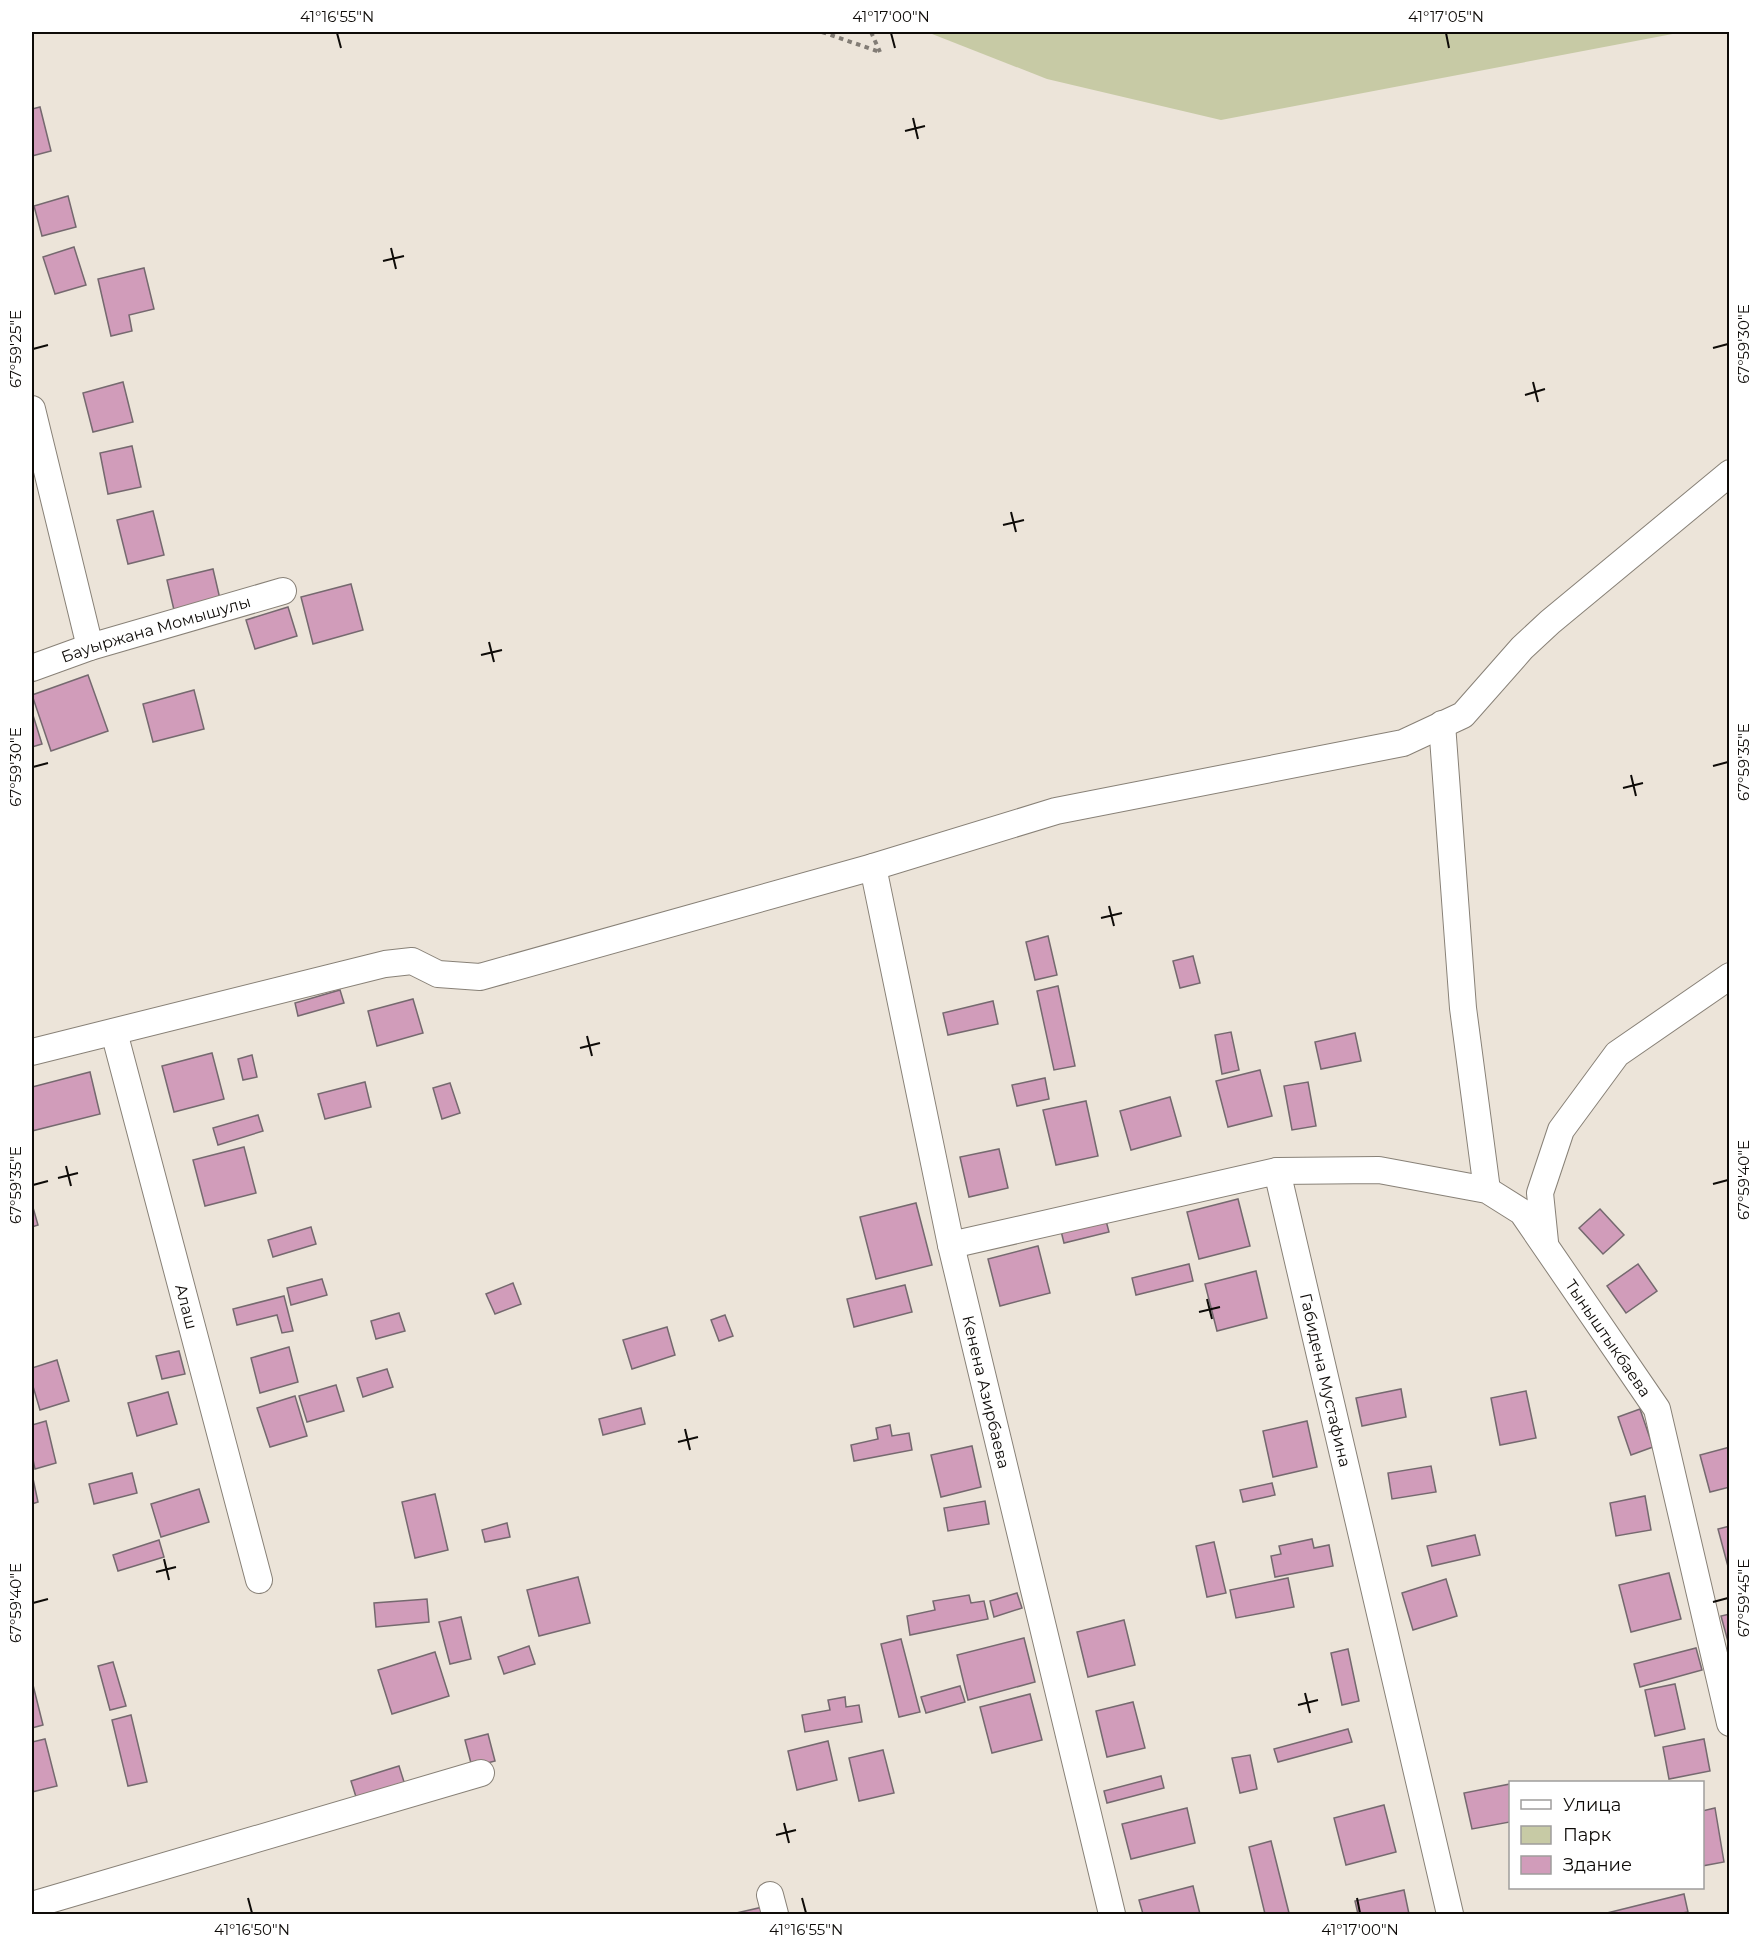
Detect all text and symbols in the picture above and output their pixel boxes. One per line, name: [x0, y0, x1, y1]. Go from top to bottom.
text: 41°16'55"N: [300, 7, 374, 26]
text: 41°17'00"N: [852, 7, 930, 26]
text: 41°17'05"N: [1408, 7, 1484, 26]
text: 67°59'30"E: [1734, 304, 1753, 384]
text: 67°59'25"E: [6, 310, 25, 388]
street label: Бауыржана Момышулы: [59, 592, 253, 667]
text: 67°59'35"E: [1734, 723, 1753, 801]
text: 67°59'30"E: [6, 727, 25, 807]
text: 67°59'40"E: [1734, 1140, 1753, 1220]
text: 67°59'35"E: [6, 1146, 25, 1224]
street label: Тыныштыкбаева: [1561, 1276, 1655, 1401]
street label: Алаш: [171, 1282, 201, 1331]
street label: Габидена Мустафина: [1296, 1291, 1355, 1469]
street label: Кенена Азирбаева: [958, 1313, 1013, 1470]
text: 67°59'45"E: [1734, 1559, 1753, 1637]
text: 67°59'40"E: [6, 1563, 25, 1643]
legend: [1509, 1781, 1704, 1889]
text: Улица: [1563, 1794, 1621, 1816]
text: Парк: [1563, 1824, 1612, 1846]
text: Здание: [1563, 1854, 1632, 1876]
text: 41°16'50"N: [214, 1920, 290, 1939]
text: 41°16'55"N: [769, 1920, 843, 1939]
text: 41°17'00"N: [1321, 1920, 1399, 1939]

